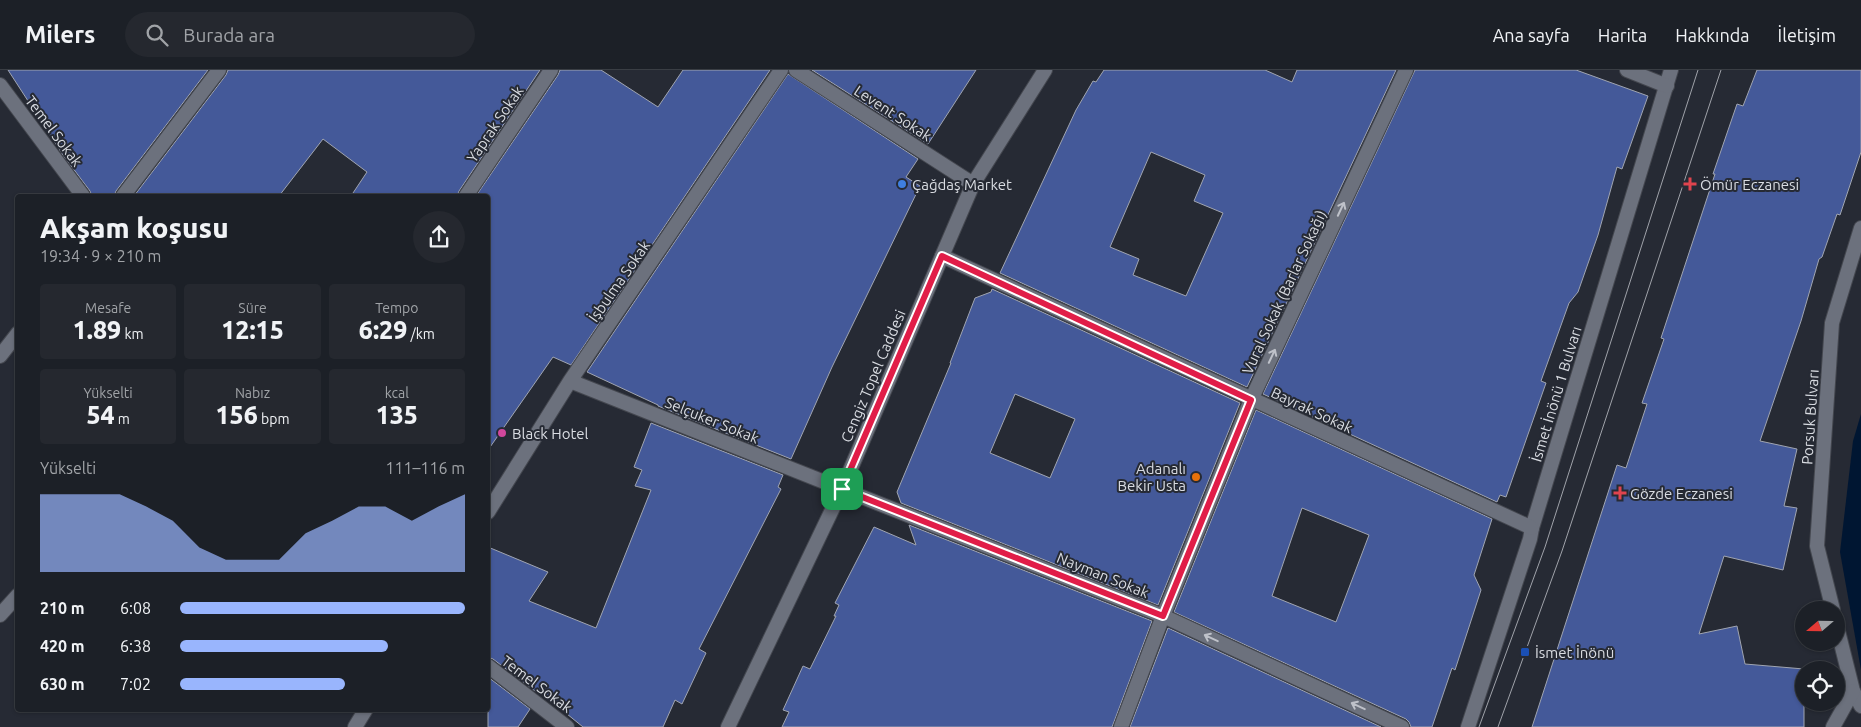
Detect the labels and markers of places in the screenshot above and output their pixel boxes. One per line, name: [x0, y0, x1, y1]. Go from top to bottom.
place label: Çağdaş Market: [912, 176, 1012, 193]
place label: Ömür Eczanesi: [1700, 176, 1799, 193]
marker: Çağdaş Market: [896, 178, 908, 190]
marker: Ömür Eczanesi: [1684, 178, 1696, 190]
place label: Black Hotel: [512, 425, 589, 442]
marker: Black Hotel: [496, 427, 508, 439]
place label: Adanalı Bekir Usta: [1118, 460, 1186, 494]
pin: [821, 468, 863, 510]
marker: Adanalı Bekir Usta: [1190, 471, 1202, 483]
place label: Gözde Eczanesi: [1630, 485, 1733, 502]
marker: Gözde Eczanesi: [1614, 487, 1626, 499]
place label: İsmet İnönü: [1535, 644, 1614, 661]
marker: İsmet İnönü: [1519, 646, 1531, 658]

